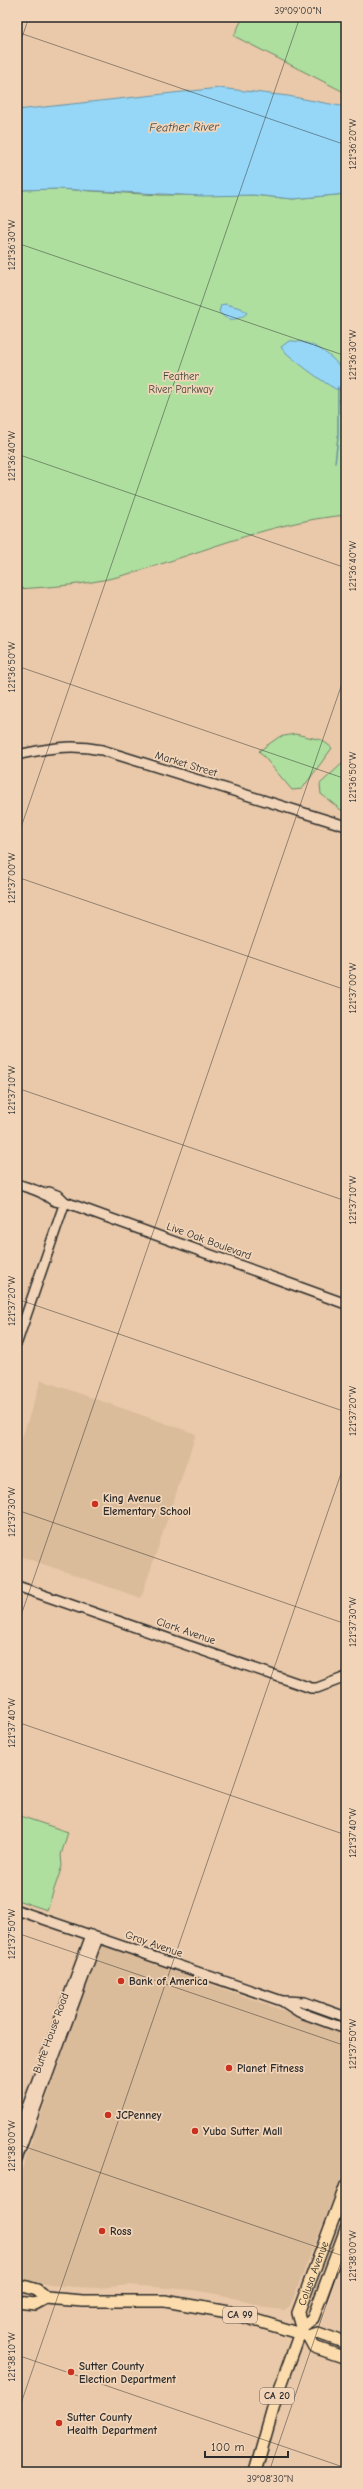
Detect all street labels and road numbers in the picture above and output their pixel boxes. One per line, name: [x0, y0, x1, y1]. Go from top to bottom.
street label: Market Street: [153, 748, 219, 780]
street label: Live Oak Boulevard: [165, 1220, 253, 1262]
street label: Clark Avenue: [155, 1615, 218, 1647]
street label: Gray Avenue: [124, 1928, 185, 1960]
street label: Butte House Road: [30, 1991, 72, 2075]
street label: Colusa Avenue: [295, 2239, 331, 2307]
road number: CA 99: [223, 2307, 257, 2323]
road number: CA 20: [260, 2388, 294, 2404]

